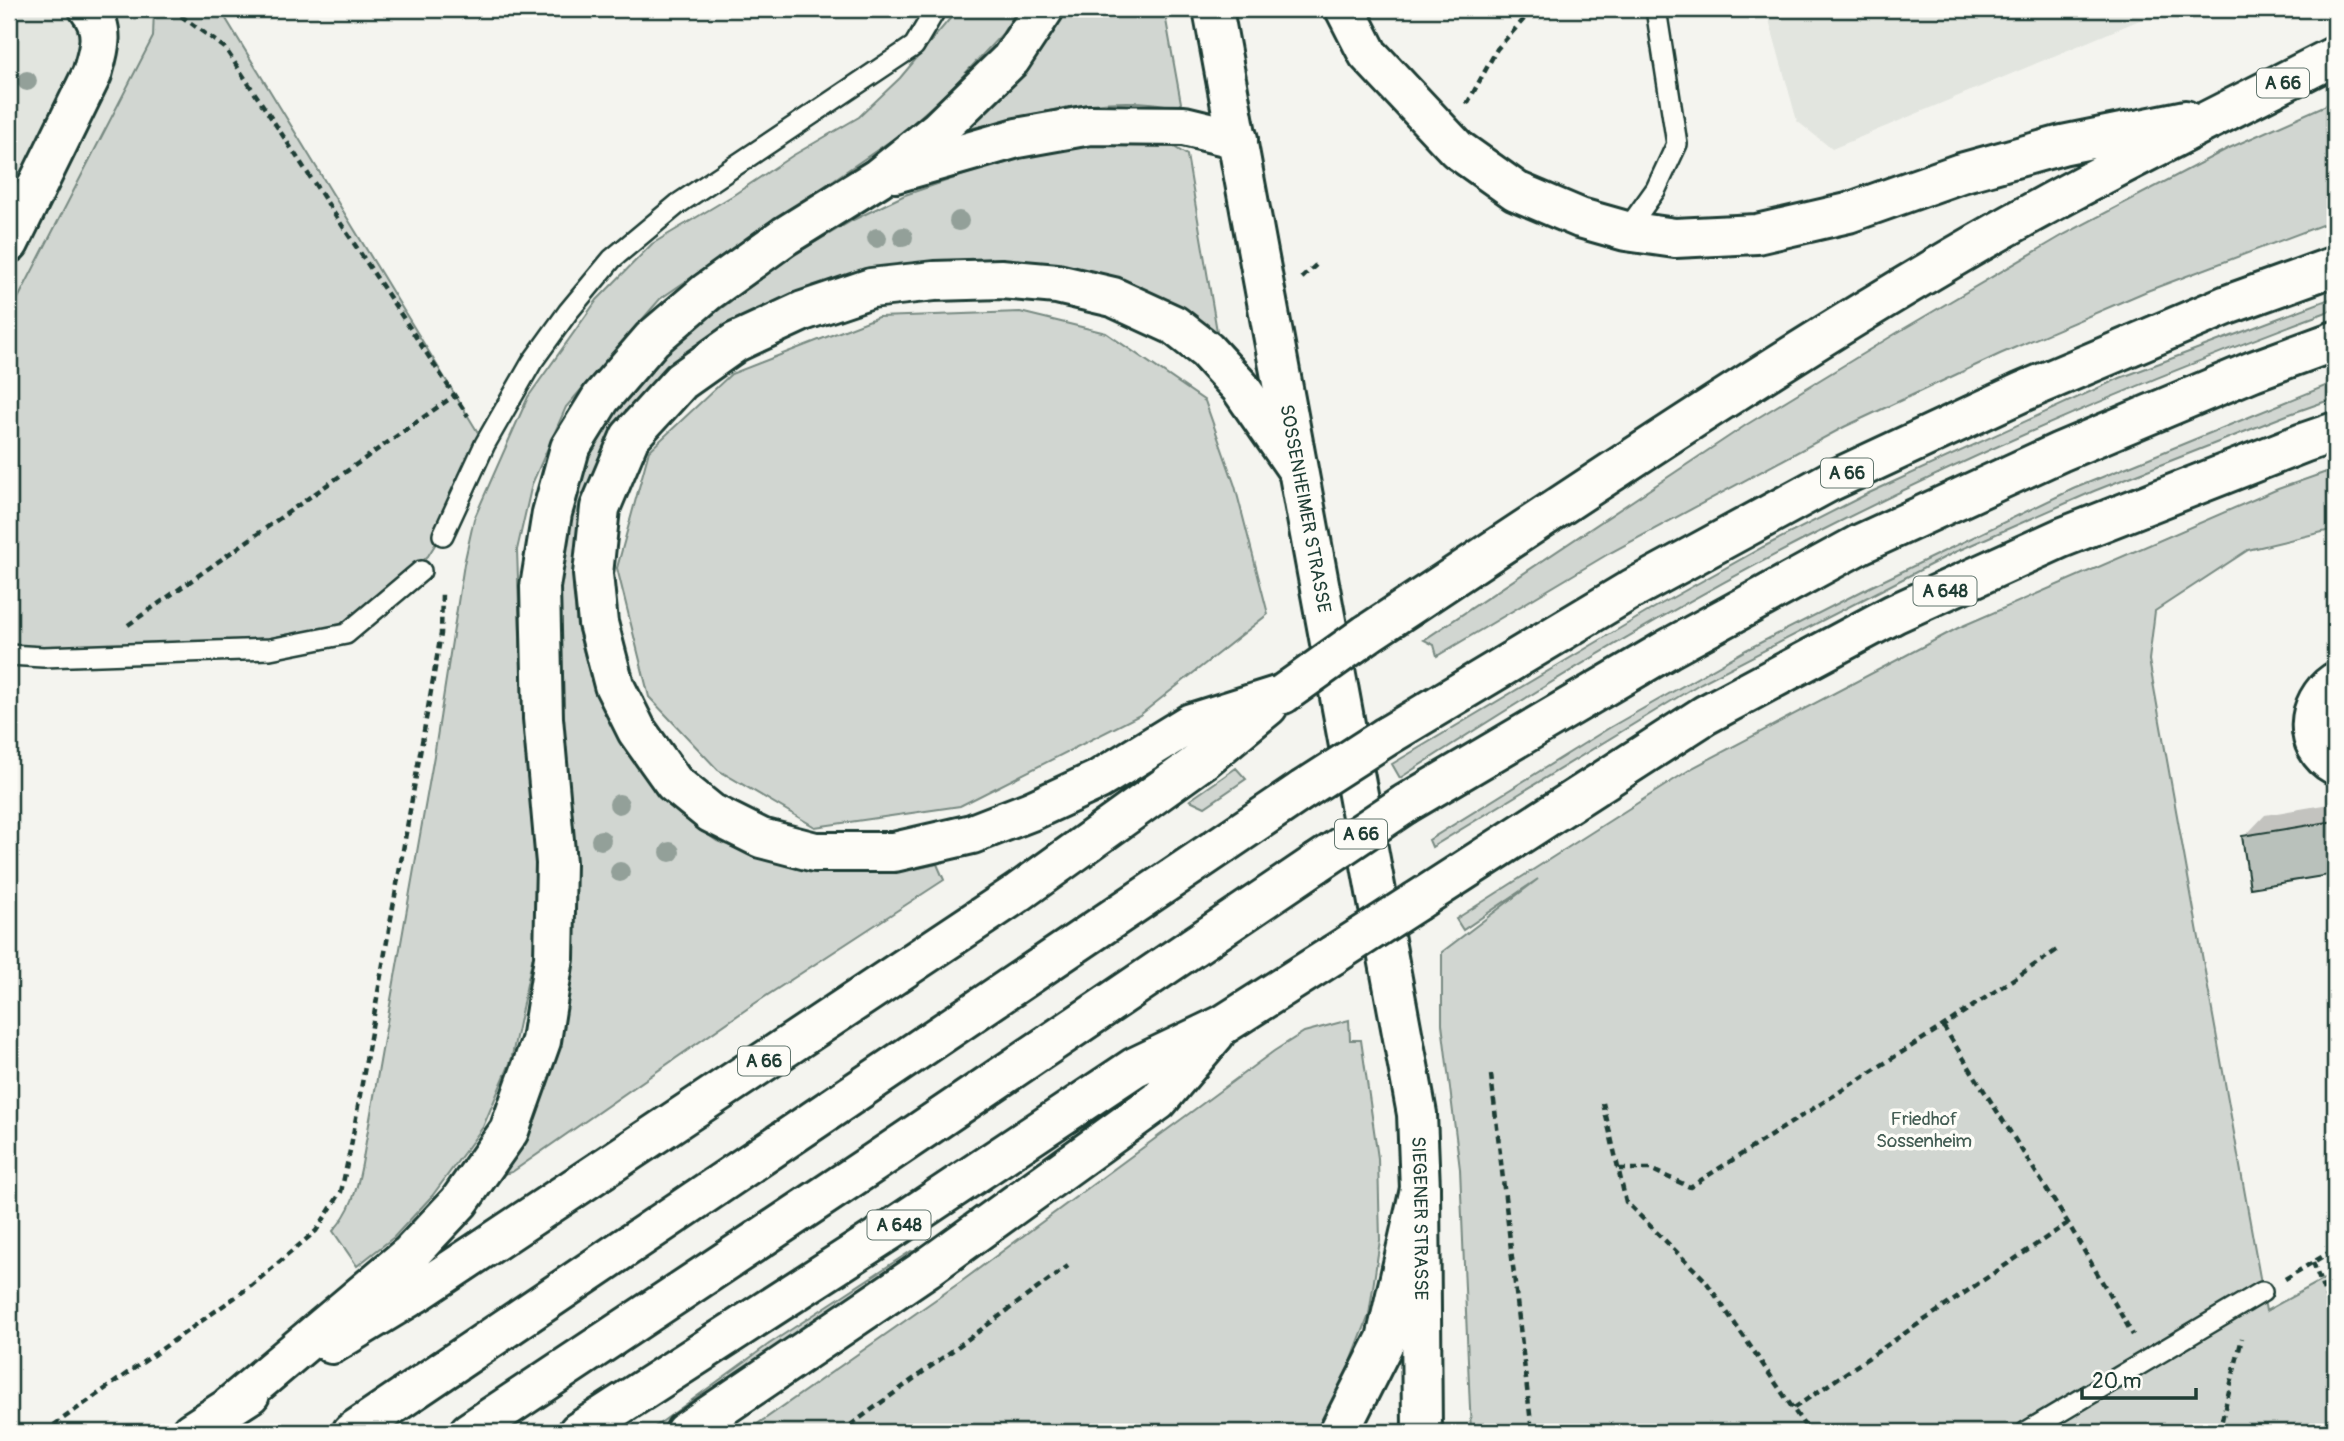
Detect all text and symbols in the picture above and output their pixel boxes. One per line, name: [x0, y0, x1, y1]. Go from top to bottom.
road number: A 66: [2257, 68, 2309, 98]
street label: SOSSENHEIMER STRASSE: [1274, 402, 1336, 615]
road number: A 66: [1821, 458, 1873, 488]
road number: A 648: [1913, 576, 1976, 606]
road number: A 66: [1335, 820, 1387, 848]
road number: A 66: [738, 1046, 790, 1076]
park label: Friedhof Sossenheim: [1876, 1107, 1972, 1153]
street label: SIEGENER STRASSE: [1406, 1136, 1433, 1301]
road number: A 648: [867, 1210, 930, 1240]
scale bar: [2082, 1357, 2195, 1401]
text: 20 m: [2092, 1368, 2141, 1395]

